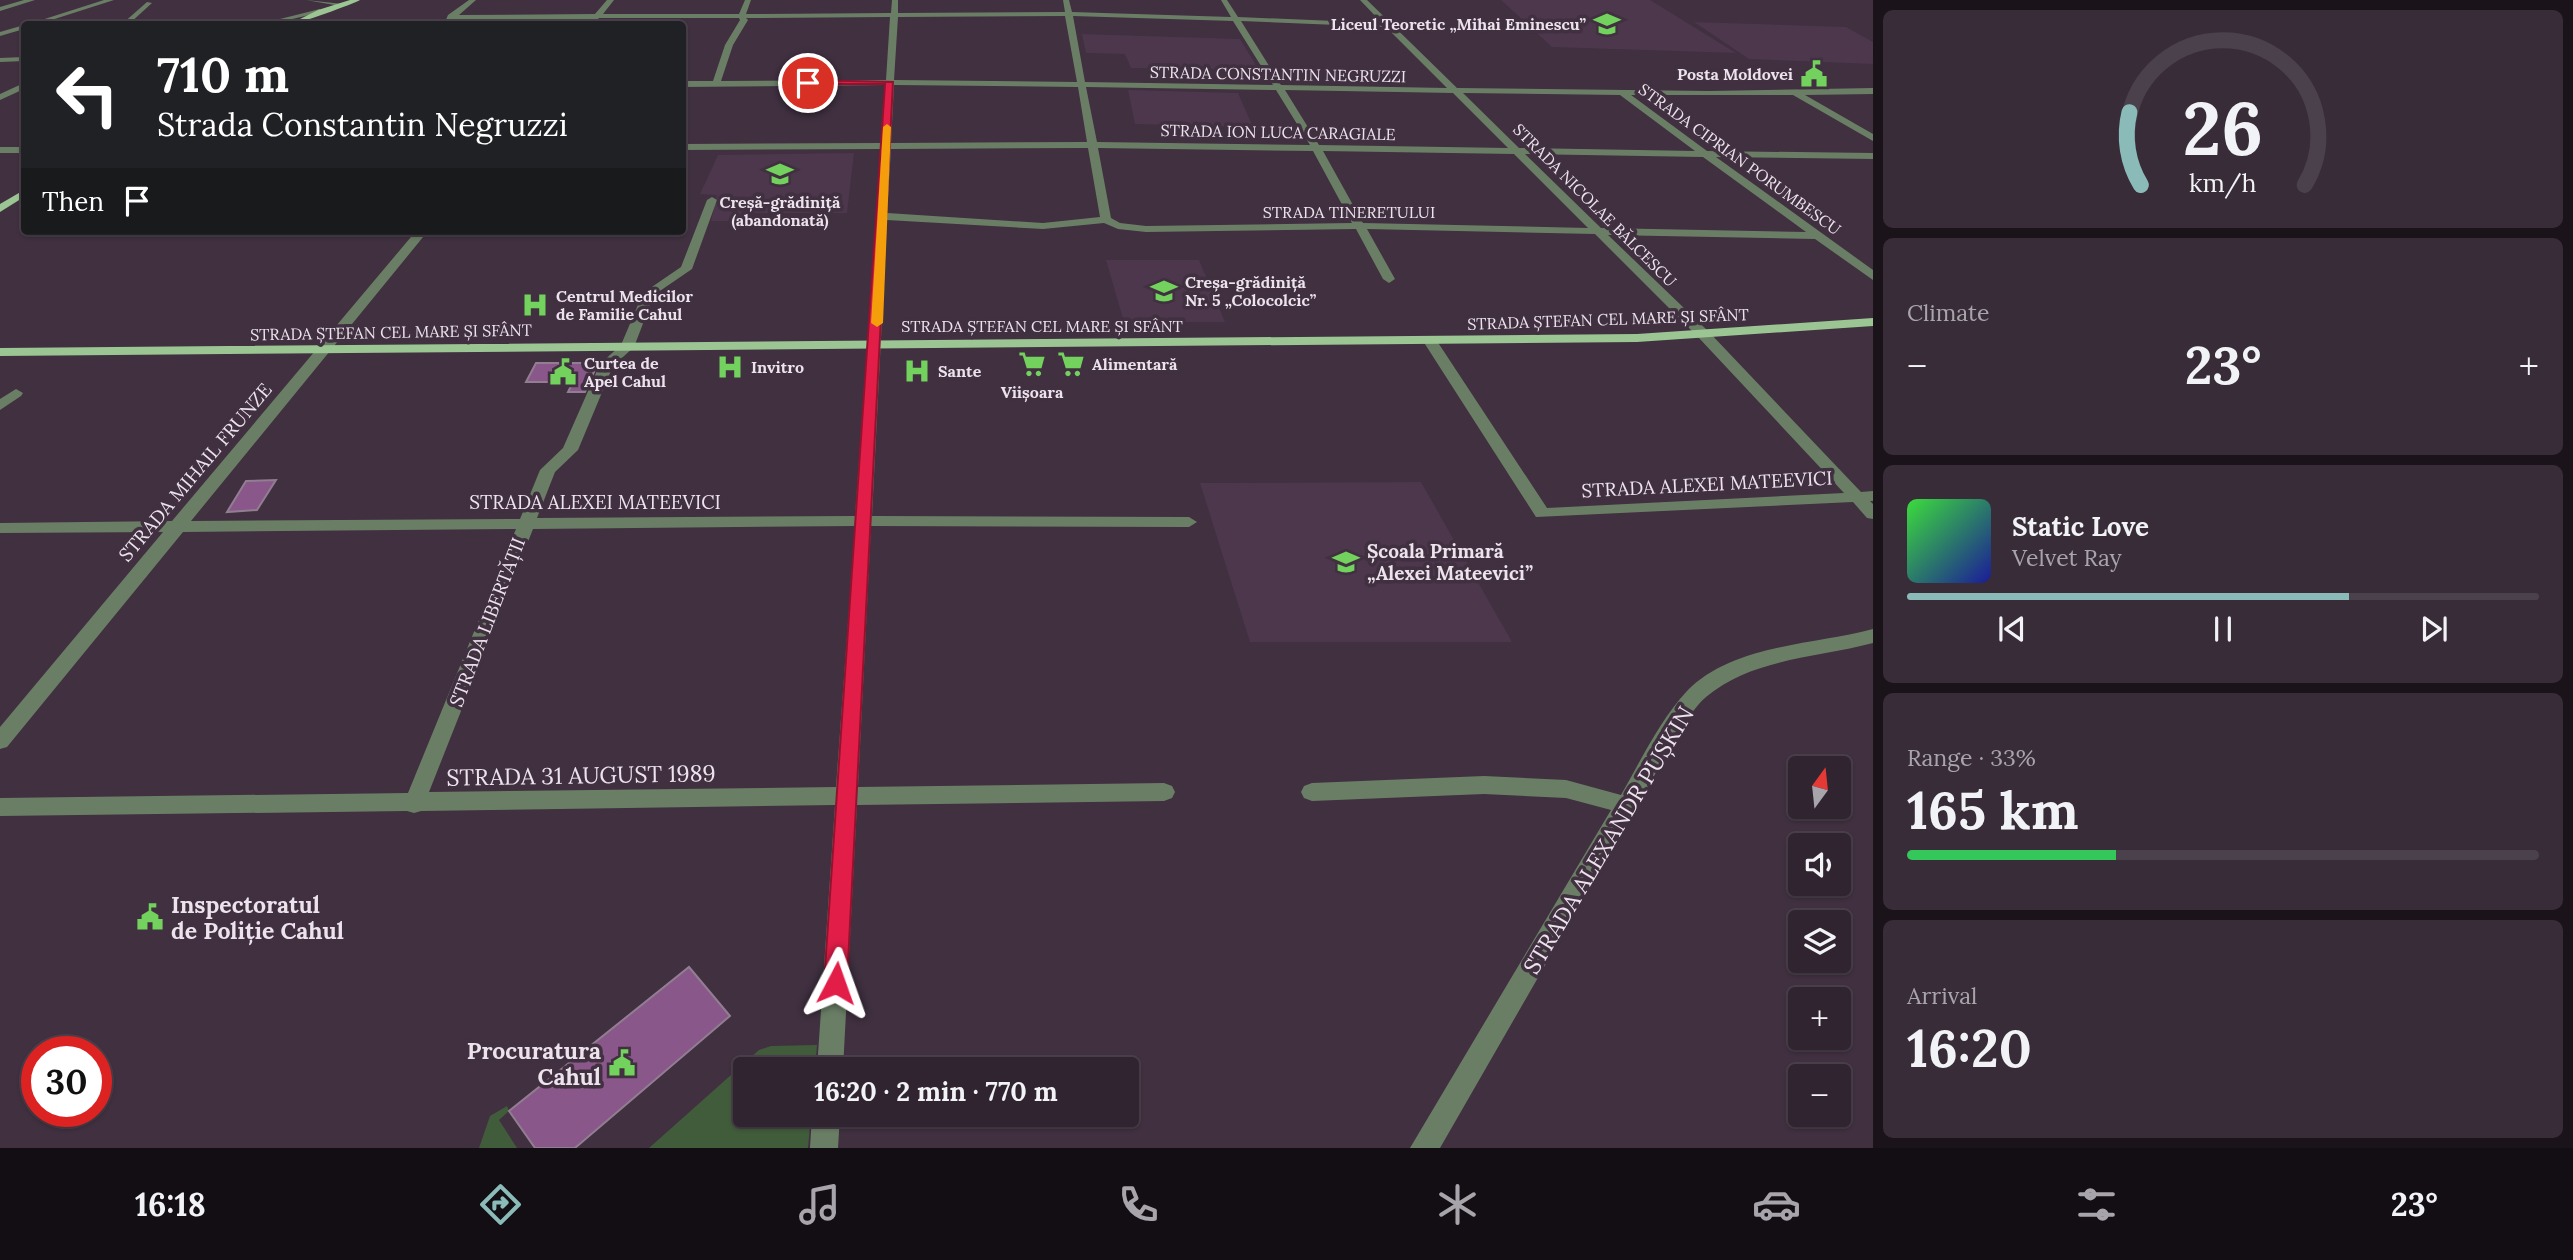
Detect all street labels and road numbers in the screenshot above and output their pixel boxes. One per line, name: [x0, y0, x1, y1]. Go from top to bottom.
street label: STRADA CONSTANTIN NEGRUZZI: [1150, 62, 1406, 86]
street label: STRADA CIPRIAN PORUMBESCU: [1635, 79, 1845, 239]
street label: STRADA NICOLAE BĂLCESCU: [1509, 119, 1681, 291]
street label: STRADA ION LUCA CARAGIALE: [1160, 120, 1396, 144]
street label: STRADA TINERETULUI: [1263, 202, 1435, 222]
street label: STRADA ȘTEFAN CEL MARE ȘI SFÂNT: [1467, 304, 1749, 334]
street label: STRADA ȘTEFAN CEL MARE ȘI SFÂNT: [901, 316, 1183, 336]
street label: STRADA ȘTEFAN CEL MARE ȘI SFÂNT: [250, 320, 532, 344]
street label: STRADA MIHAIL FRUNZE: [113, 378, 277, 566]
street label: STRADA ALEXEI MATEEVICI: [1581, 465, 1833, 503]
street label: STRADA ALEXEI MATEEVICI: [469, 490, 721, 514]
street label: STRADA LIBERTĂȚII: [444, 534, 531, 710]
street label: STRADA ALEXANDR PUȘKIN: [1516, 701, 1700, 979]
street label: STRADA 31 AUGUST 1989: [446, 758, 716, 792]

